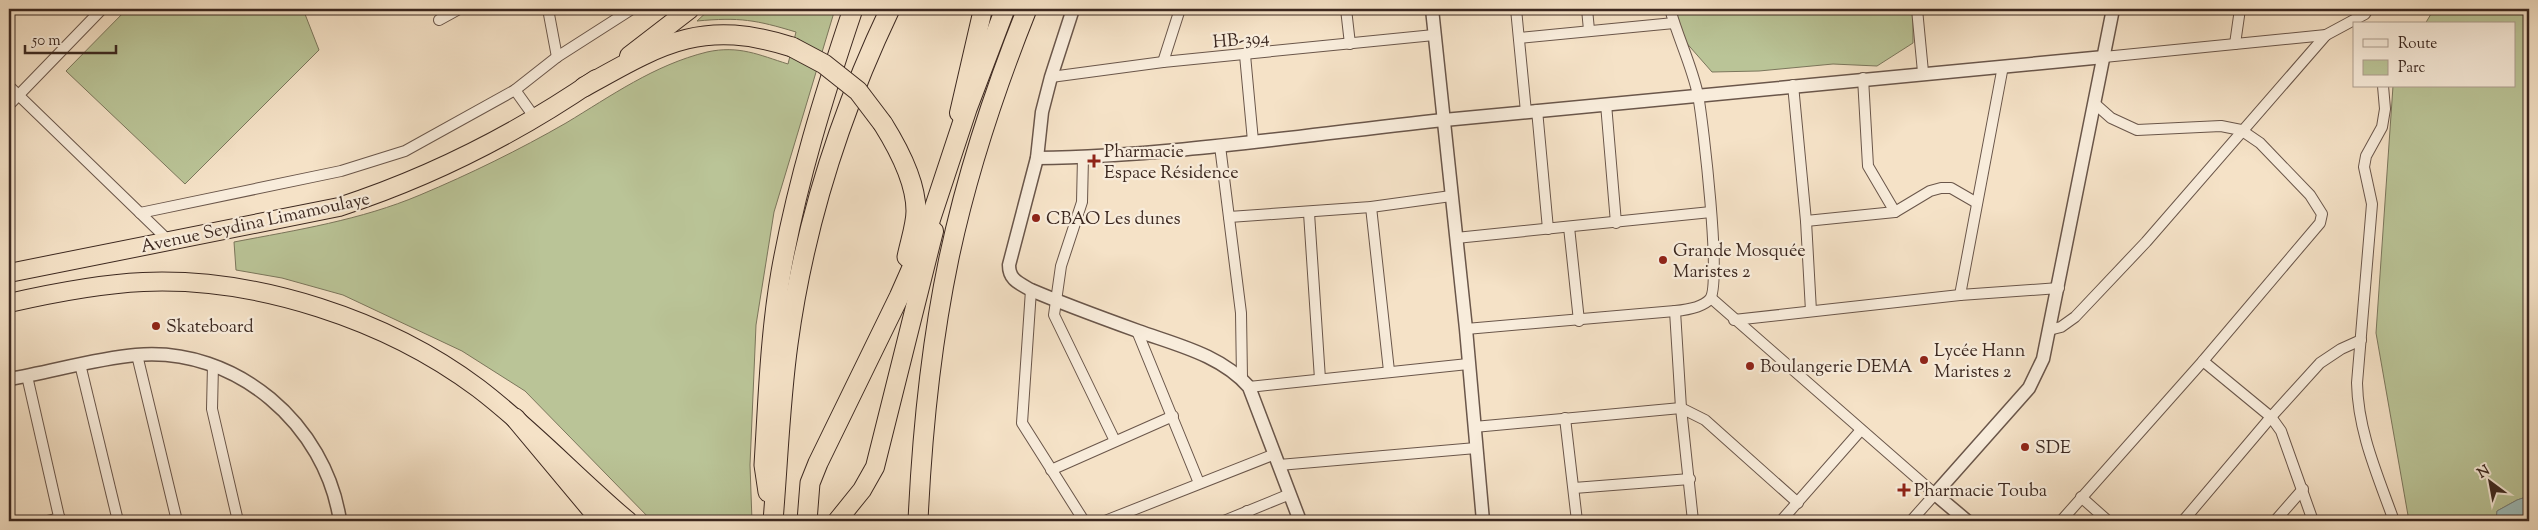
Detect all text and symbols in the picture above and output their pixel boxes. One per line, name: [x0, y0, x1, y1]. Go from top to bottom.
scale bar: [25, 22, 116, 54]
legend: [2353, 22, 2516, 88]
street label: HB-394: [1212, 26, 1271, 56]
text: 50 m: [31, 31, 61, 52]
text: Route: [2398, 34, 2437, 55]
text: Parc: [2398, 58, 2426, 79]
place label: Pharmacie Espace Résidence: [1104, 140, 1239, 187]
marker: Pharmacie Espace Résidence: [1088, 155, 1100, 167]
street label: Avenue Seydina Limamoulaye: [138, 187, 372, 261]
place label: CBAO Les dunes: [1046, 207, 1181, 233]
marker: CBAO Les dunes: [1030, 212, 1042, 224]
place label: Grande Mosquée Maristes 2: [1673, 239, 1806, 286]
marker: Grande Mosquée Maristes 2: [1657, 254, 1669, 266]
place label: Skateboard: [166, 315, 254, 341]
marker: Skateboard: [150, 320, 162, 332]
place label: Lycée Hann Maristes 2: [1934, 339, 2026, 386]
marker: Lycée Hann Maristes 2: [1918, 354, 1930, 366]
place label: Boulangerie DEMA: [1760, 355, 1913, 381]
marker: Boulangerie DEMA: [1744, 360, 1756, 372]
place label: SDE: [2035, 436, 2071, 462]
marker: SDE: [2019, 441, 2031, 453]
north arrow: [2466, 458, 2516, 508]
text: N: [2474, 461, 2494, 484]
place label: Pharmacie Touba: [1914, 479, 2047, 505]
marker: Pharmacie Touba: [1898, 484, 1910, 496]

